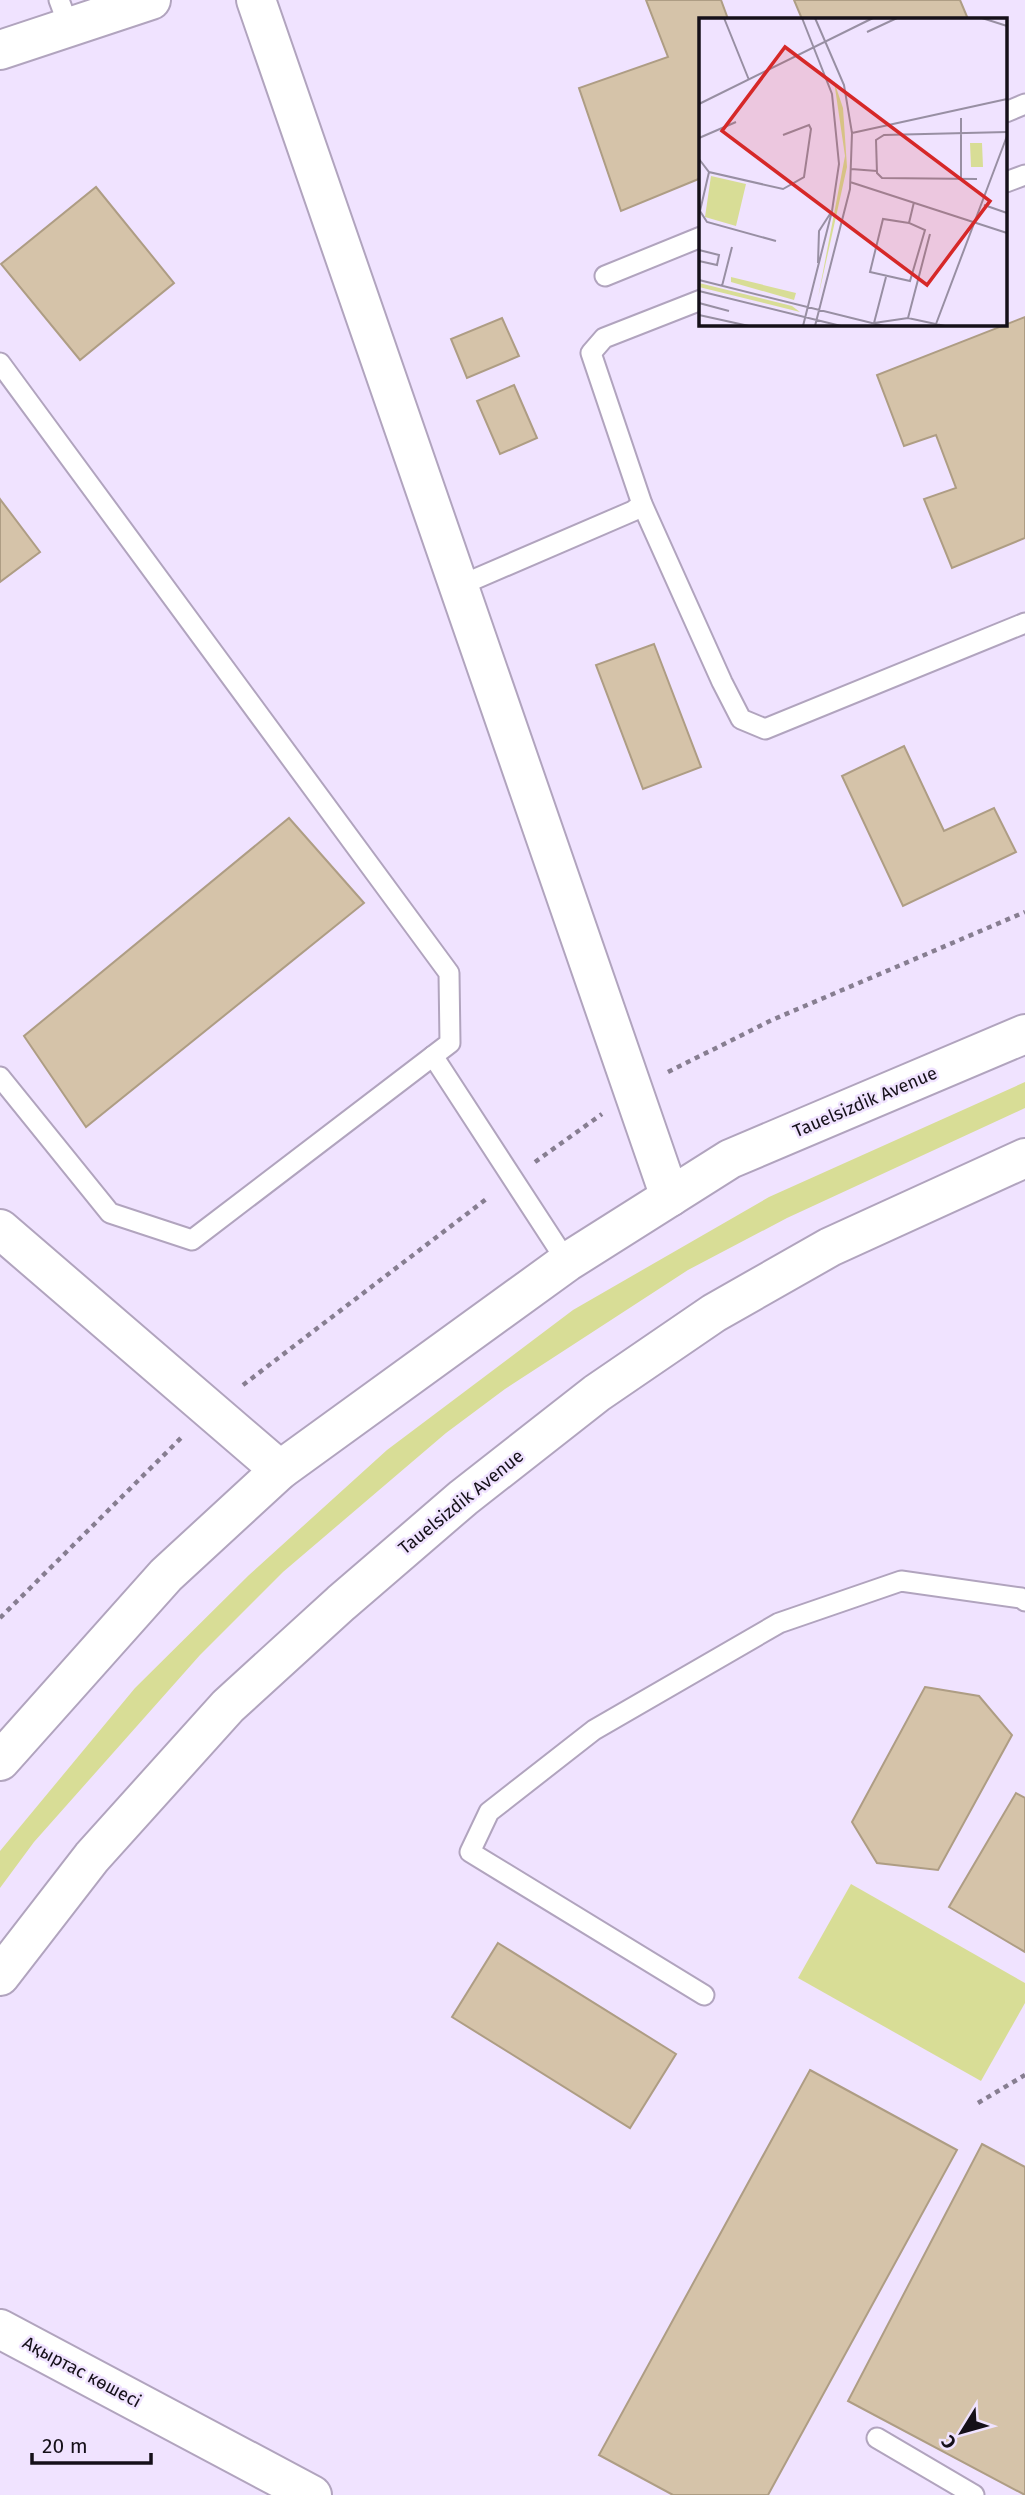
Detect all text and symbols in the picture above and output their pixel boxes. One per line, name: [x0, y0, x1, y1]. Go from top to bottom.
inset map: [699, 18, 1007, 326]
street label: Tauelsizdik Avenue: [790, 1062, 940, 1142]
street label: Tauelsizdik Avenue: [394, 1445, 528, 1559]
street label: Ақыртас көшесі: [19, 2331, 145, 2413]
north arrow: [927, 2397, 997, 2467]
scale bar: [32, 2422, 150, 2466]
text: С: [936, 2431, 961, 2453]
text: 20 m: [42, 2433, 88, 2459]

